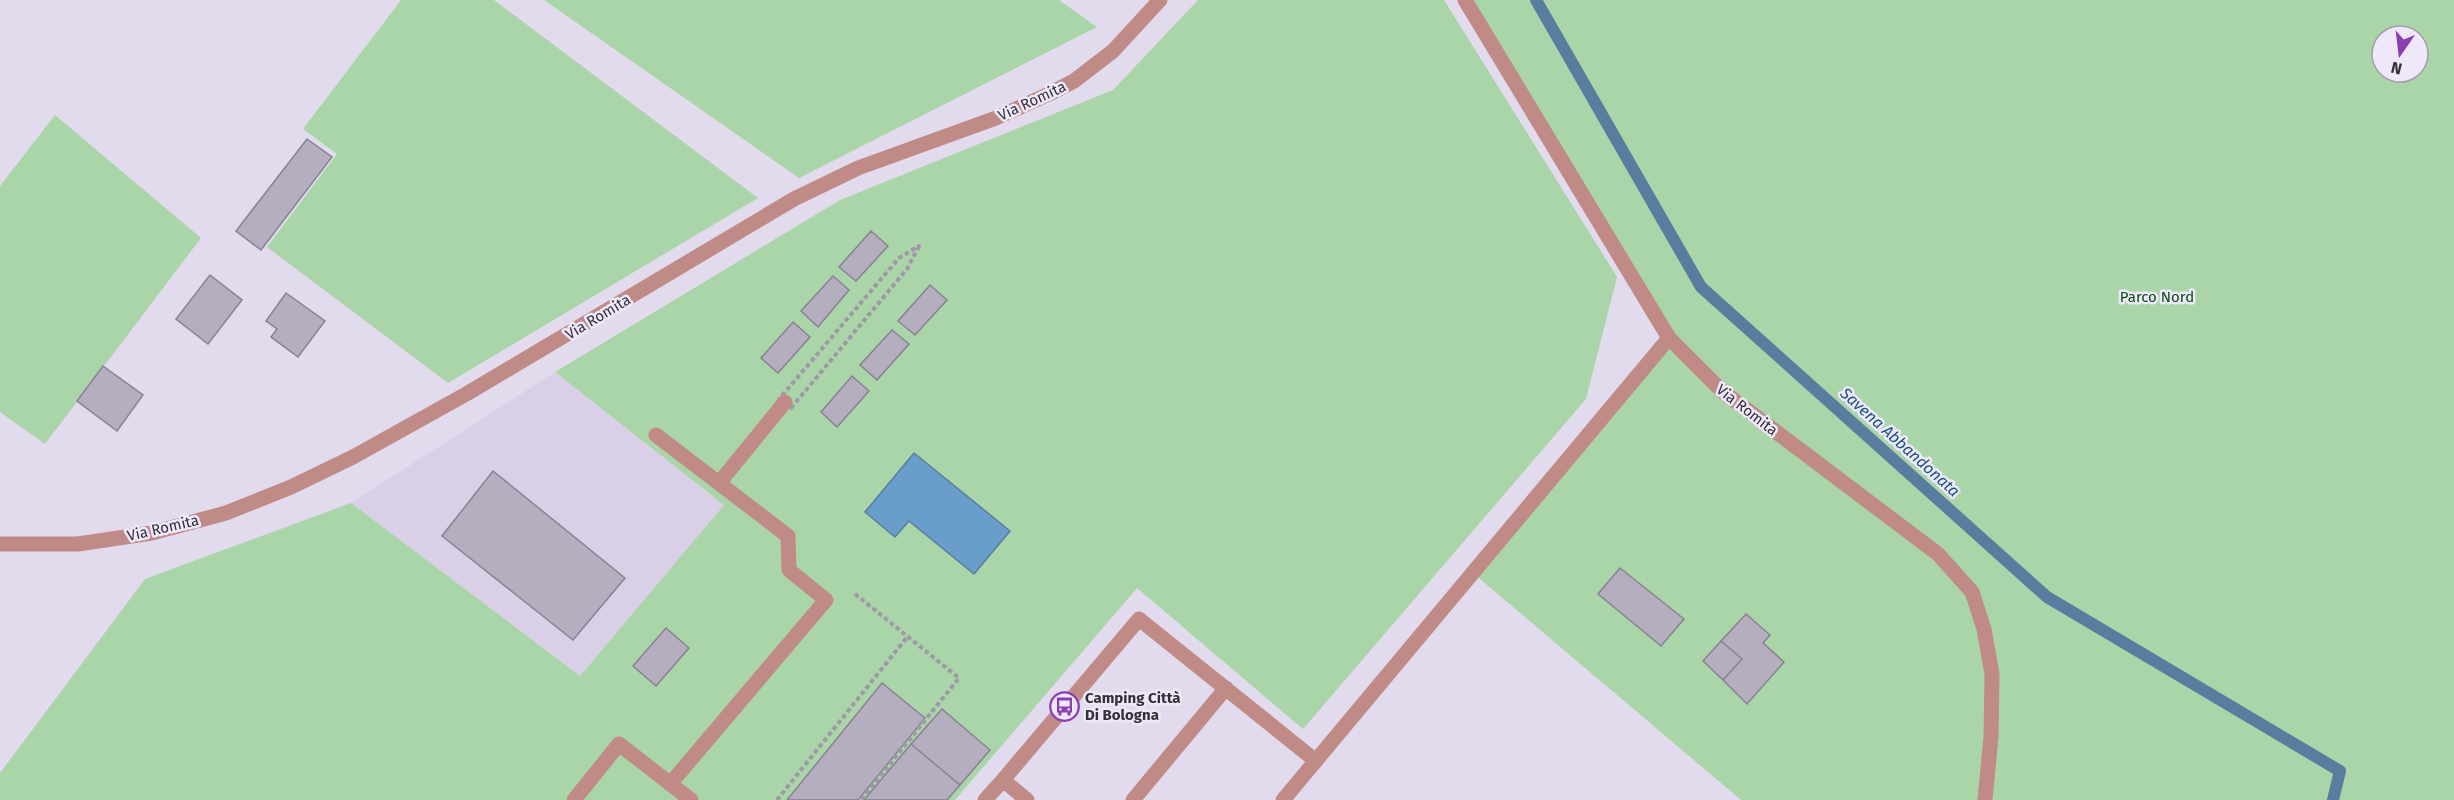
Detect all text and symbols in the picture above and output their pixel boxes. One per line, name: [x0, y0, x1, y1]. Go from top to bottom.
north arrow: [2370, 24, 2430, 84]
text: N: [2389, 58, 2404, 79]
street label: Via Romita: [995, 77, 1069, 125]
park label: Parco Nord: [2120, 288, 2194, 306]
street label: Via Romita: [562, 291, 634, 343]
street label: Via Romita: [1713, 380, 1781, 440]
water label: Savena Abbandonata: [1836, 383, 1963, 500]
street label: Via Romita: [125, 511, 201, 545]
place label: Camping Città Di Bologna: [1085, 689, 1181, 724]
bus stop icon: Camping Città Di Bologna: [1048, 691, 1080, 723]

